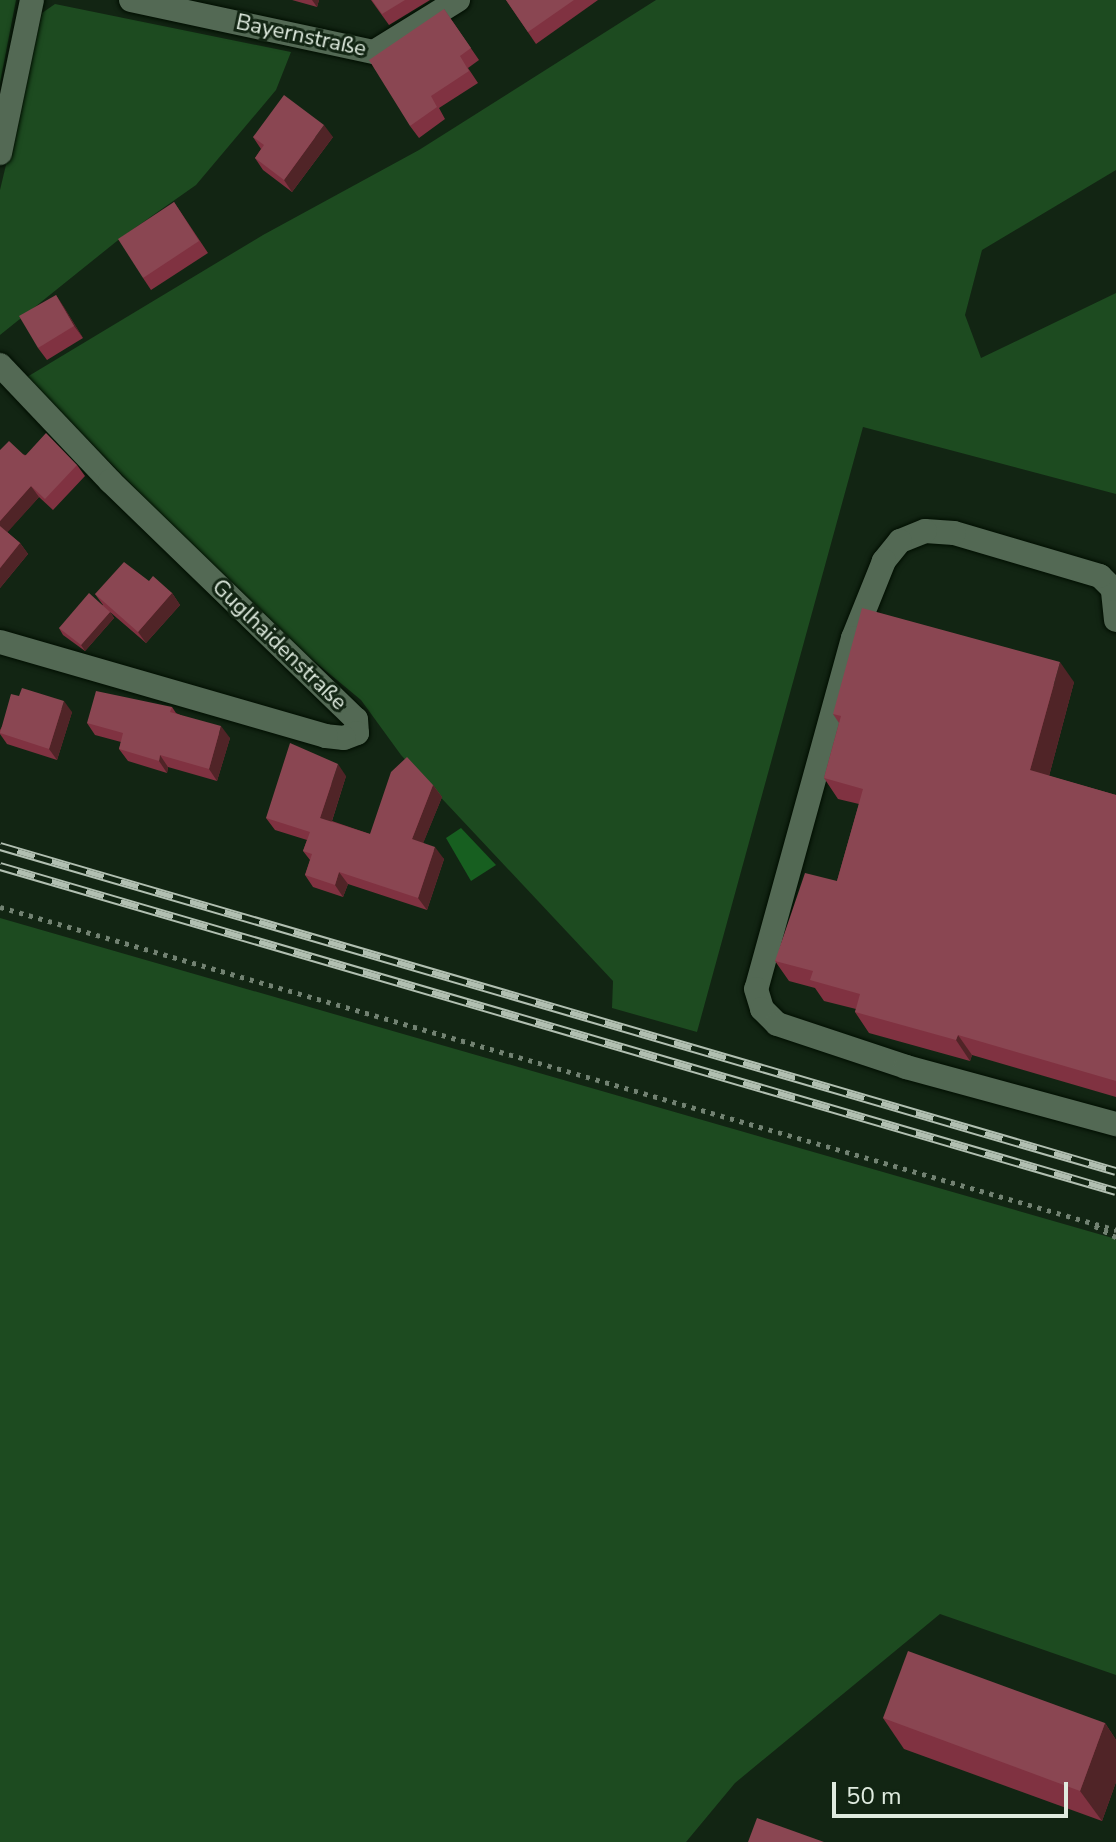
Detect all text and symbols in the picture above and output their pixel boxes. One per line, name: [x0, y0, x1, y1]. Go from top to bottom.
street label: Bayernstraße: [233, 9, 369, 63]
street label: Guglhaidenstraße: [206, 574, 352, 716]
scale bar: [836, 1766, 1072, 1816]
text: 50 m: [846, 1780, 902, 1812]

